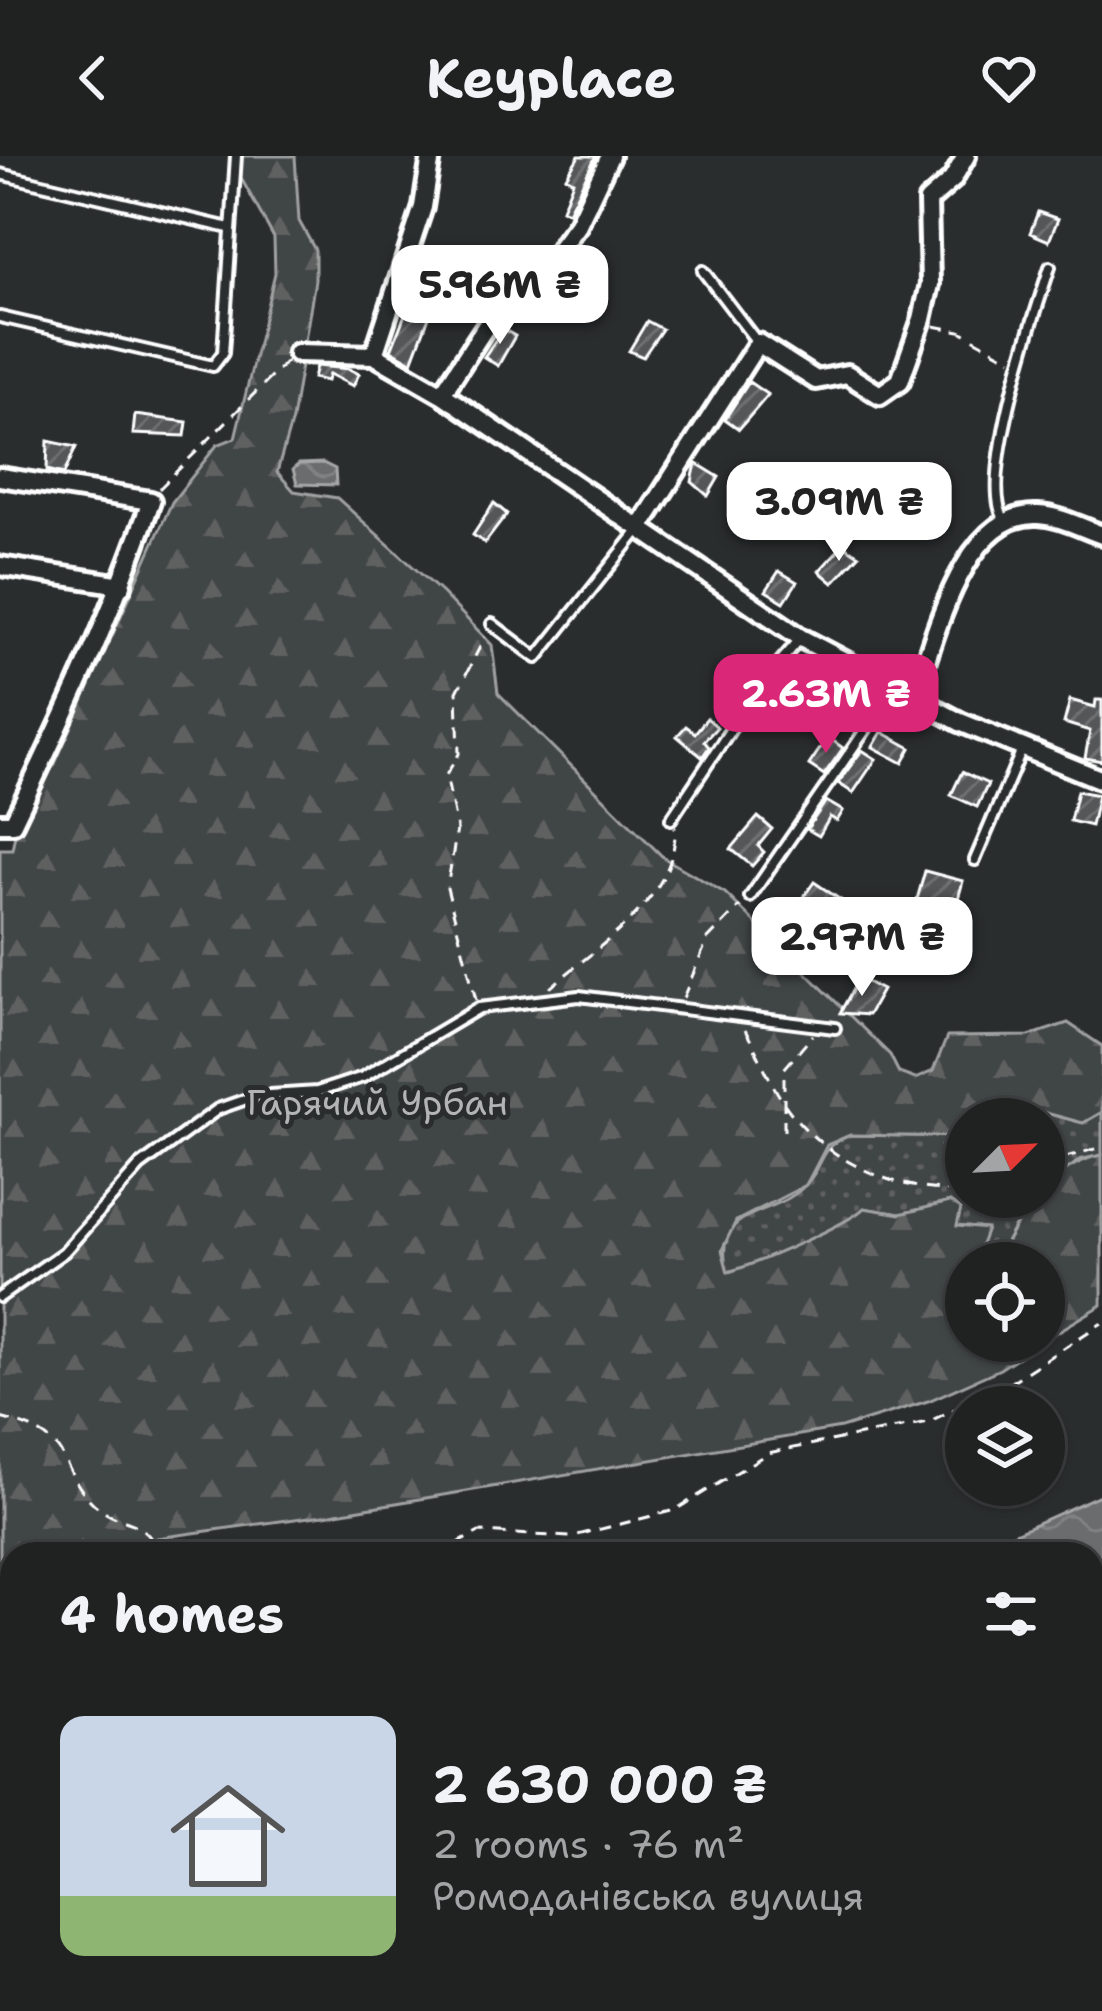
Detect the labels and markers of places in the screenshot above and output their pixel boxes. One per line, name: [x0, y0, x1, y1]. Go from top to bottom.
pin: 5.96M ₴: [389, 245, 611, 347]
pin: 3.09M ₴: [728, 462, 950, 564]
pin: 2.63M ₴: [715, 654, 937, 756]
pin: 2.97M ₴: [751, 897, 973, 999]

